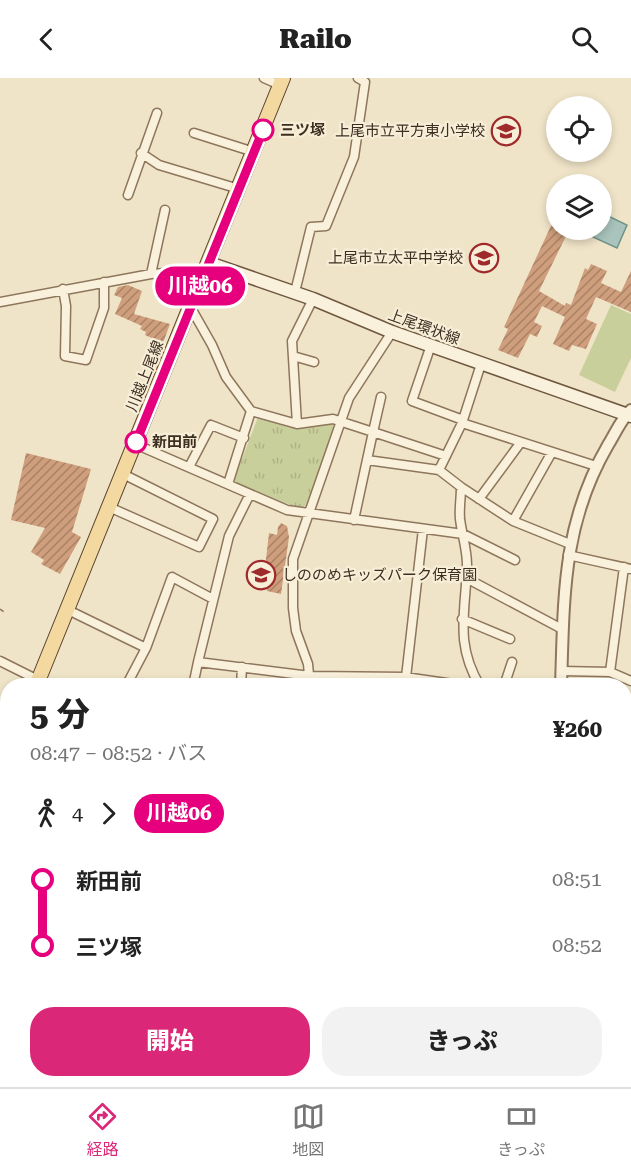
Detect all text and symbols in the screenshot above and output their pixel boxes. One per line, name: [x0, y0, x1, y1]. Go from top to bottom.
icon: back: [30, 23, 63, 56]
text: Railo: [279, 23, 352, 55]
icon: search: [568, 23, 601, 56]
map controls: [546, 96, 612, 240]
button: locate: [546, 96, 612, 162]
school or university icon: 上尾市立平方東小学校: [490, 115, 522, 147]
marker: 三ツ塚: [252, 119, 274, 141]
place label: 三ツ塚: [280, 121, 325, 139]
place label: 上尾市立平方東小学校: [335, 122, 485, 140]
button: layers: [546, 174, 612, 240]
school or university icon: 上尾市立太平中学校: [468, 242, 500, 274]
place label: 上尾市立太平中学校: [328, 249, 463, 267]
line badge: 川越06: [158, 266, 242, 306]
text: 川越06: [167, 274, 233, 298]
street label: 上尾環状線: [386, 306, 462, 348]
street label: 川越上尾線: [123, 338, 167, 414]
marker: 新田前: [125, 431, 147, 453]
place label: 新田前: [152, 433, 197, 451]
school or university icon: しののめキッズパーク保育園: [245, 559, 277, 591]
place label: しののめキッズパーク保育園: [282, 566, 477, 584]
text: 5 分: [30, 695, 90, 734]
text: ¥260: [553, 717, 602, 742]
text: 08:47 – 08:52 · バス: [30, 741, 207, 765]
icon: walk: [30, 797, 63, 830]
icon: forward: [92, 797, 125, 830]
text: 4: [72, 801, 83, 825]
text: 川越06: [146, 801, 212, 825]
text: 08:51: [552, 867, 602, 891]
text: 新田前: [76, 869, 142, 894]
text: 08:52: [552, 933, 602, 957]
text: 三ツ塚: [76, 935, 142, 960]
button: 開始: [30, 1007, 310, 1076]
button: きっぷ: [322, 1007, 602, 1076]
tab: 経路: [86, 1100, 119, 1160]
tab: 地図: [292, 1100, 325, 1160]
tab: きっぷ: [497, 1100, 545, 1160]

